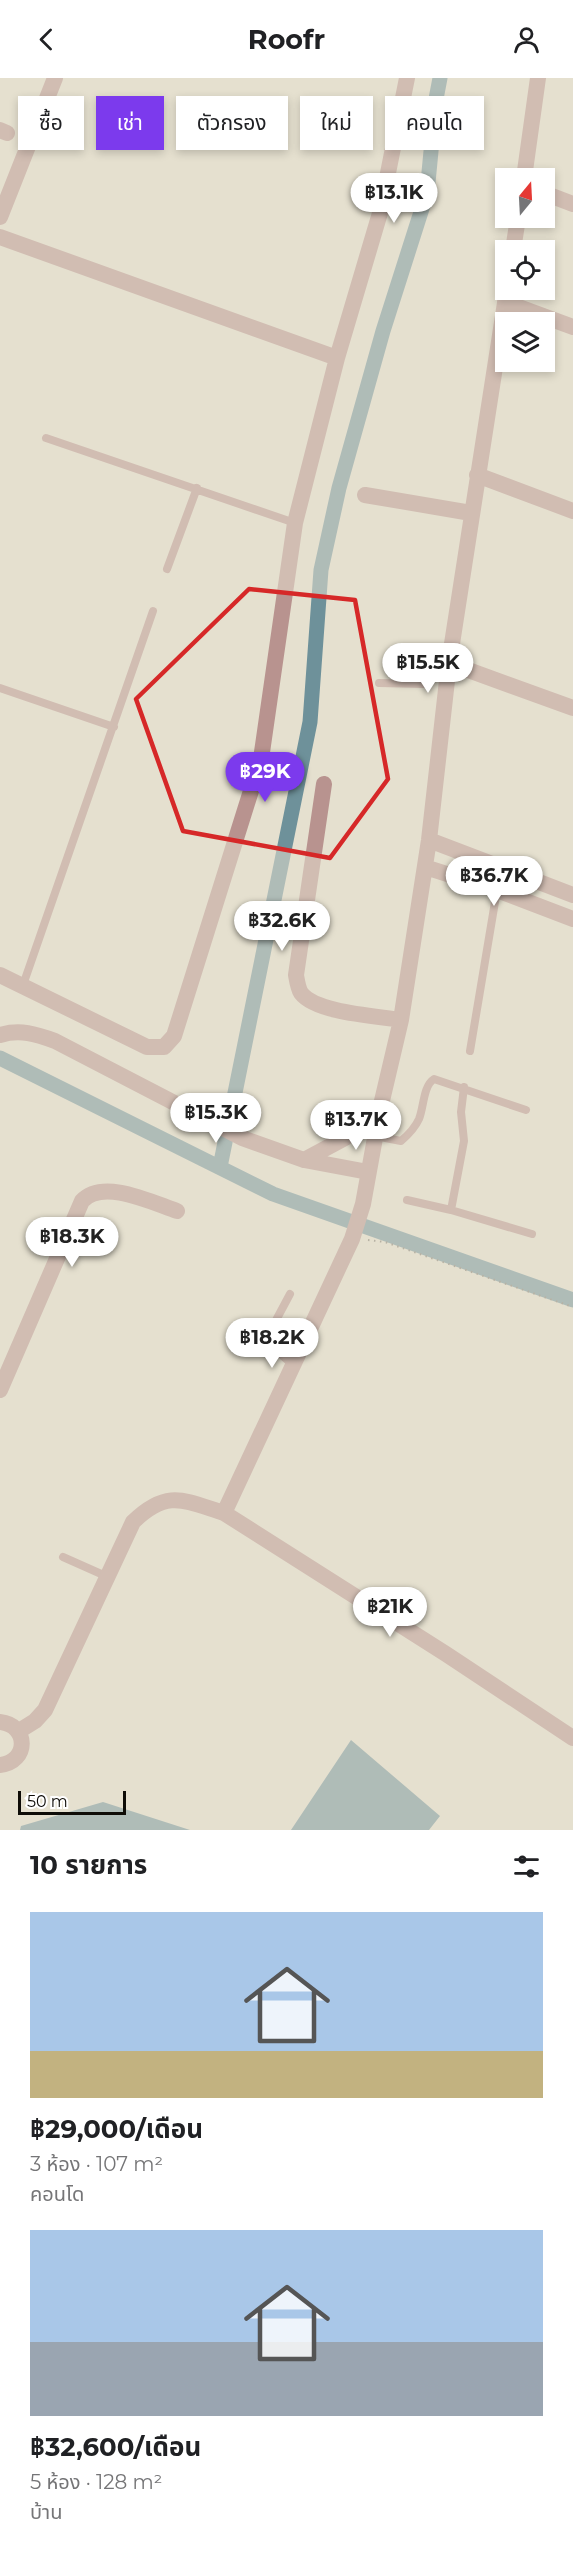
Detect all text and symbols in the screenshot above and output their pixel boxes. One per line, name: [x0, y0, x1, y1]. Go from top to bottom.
icon: back: [30, 23, 63, 56]
text: Roofr: [248, 23, 325, 56]
icon: person: [510, 23, 543, 56]
chip: ซื้อ: [18, 96, 84, 150]
chip: เช่า: [96, 96, 164, 150]
chip: ตัวกรอง: [176, 96, 288, 150]
chip: ใหม่: [300, 96, 373, 150]
chip: คอนโด: [385, 96, 484, 150]
north arrow: [495, 168, 555, 228]
map controls: [495, 168, 555, 372]
pin: ฿13.1K: [345, 173, 443, 224]
text: ฿13.1K: [365, 180, 423, 204]
button: locate: [495, 240, 555, 300]
button: layers: [495, 312, 555, 372]
pin: ฿15.5K: [379, 643, 477, 694]
text: ฿15.5K: [396, 650, 460, 674]
pin: ฿29K: [229, 752, 301, 803]
text: ฿29K: [240, 759, 290, 783]
pin: ฿36.7K: [445, 856, 543, 907]
text: ฿36.7K: [460, 863, 528, 887]
pin: ฿32.6K: [233, 901, 331, 952]
text: ฿32.6K: [248, 908, 316, 932]
pin: ฿15.3K: [167, 1093, 265, 1144]
text: ฿15.3K: [184, 1100, 248, 1124]
pin: ฿13.7K: [307, 1100, 405, 1151]
text: ฿13.7K: [324, 1107, 388, 1131]
pin: ฿18.3K: [23, 1217, 121, 1268]
text: ฿18.3K: [40, 1224, 104, 1248]
pin: ฿18.2K: [223, 1318, 321, 1369]
text: ฿18.2K: [240, 1325, 304, 1349]
pin: ฿21K: [354, 1587, 426, 1638]
text: ฿21K: [367, 1594, 413, 1618]
scale bar: [18, 1788, 126, 1816]
text: 50 m: [27, 1792, 68, 1811]
text: 10 รายการ: [30, 1849, 147, 1881]
icon: filters: [510, 1850, 543, 1883]
icon: home: [233, 1951, 341, 2059]
text: ฿29,000/เดือน: [30, 2113, 203, 2145]
text: 3 ห้อง · 107 m²: [30, 2152, 163, 2176]
text: คอนโด: [30, 2182, 84, 2206]
icon: home: [233, 2269, 341, 2377]
text: ฿32,600/เดือน: [30, 2431, 201, 2463]
text: 5 ห้อง · 128 m²: [30, 2470, 162, 2494]
text: บ้าน: [30, 2500, 62, 2524]

